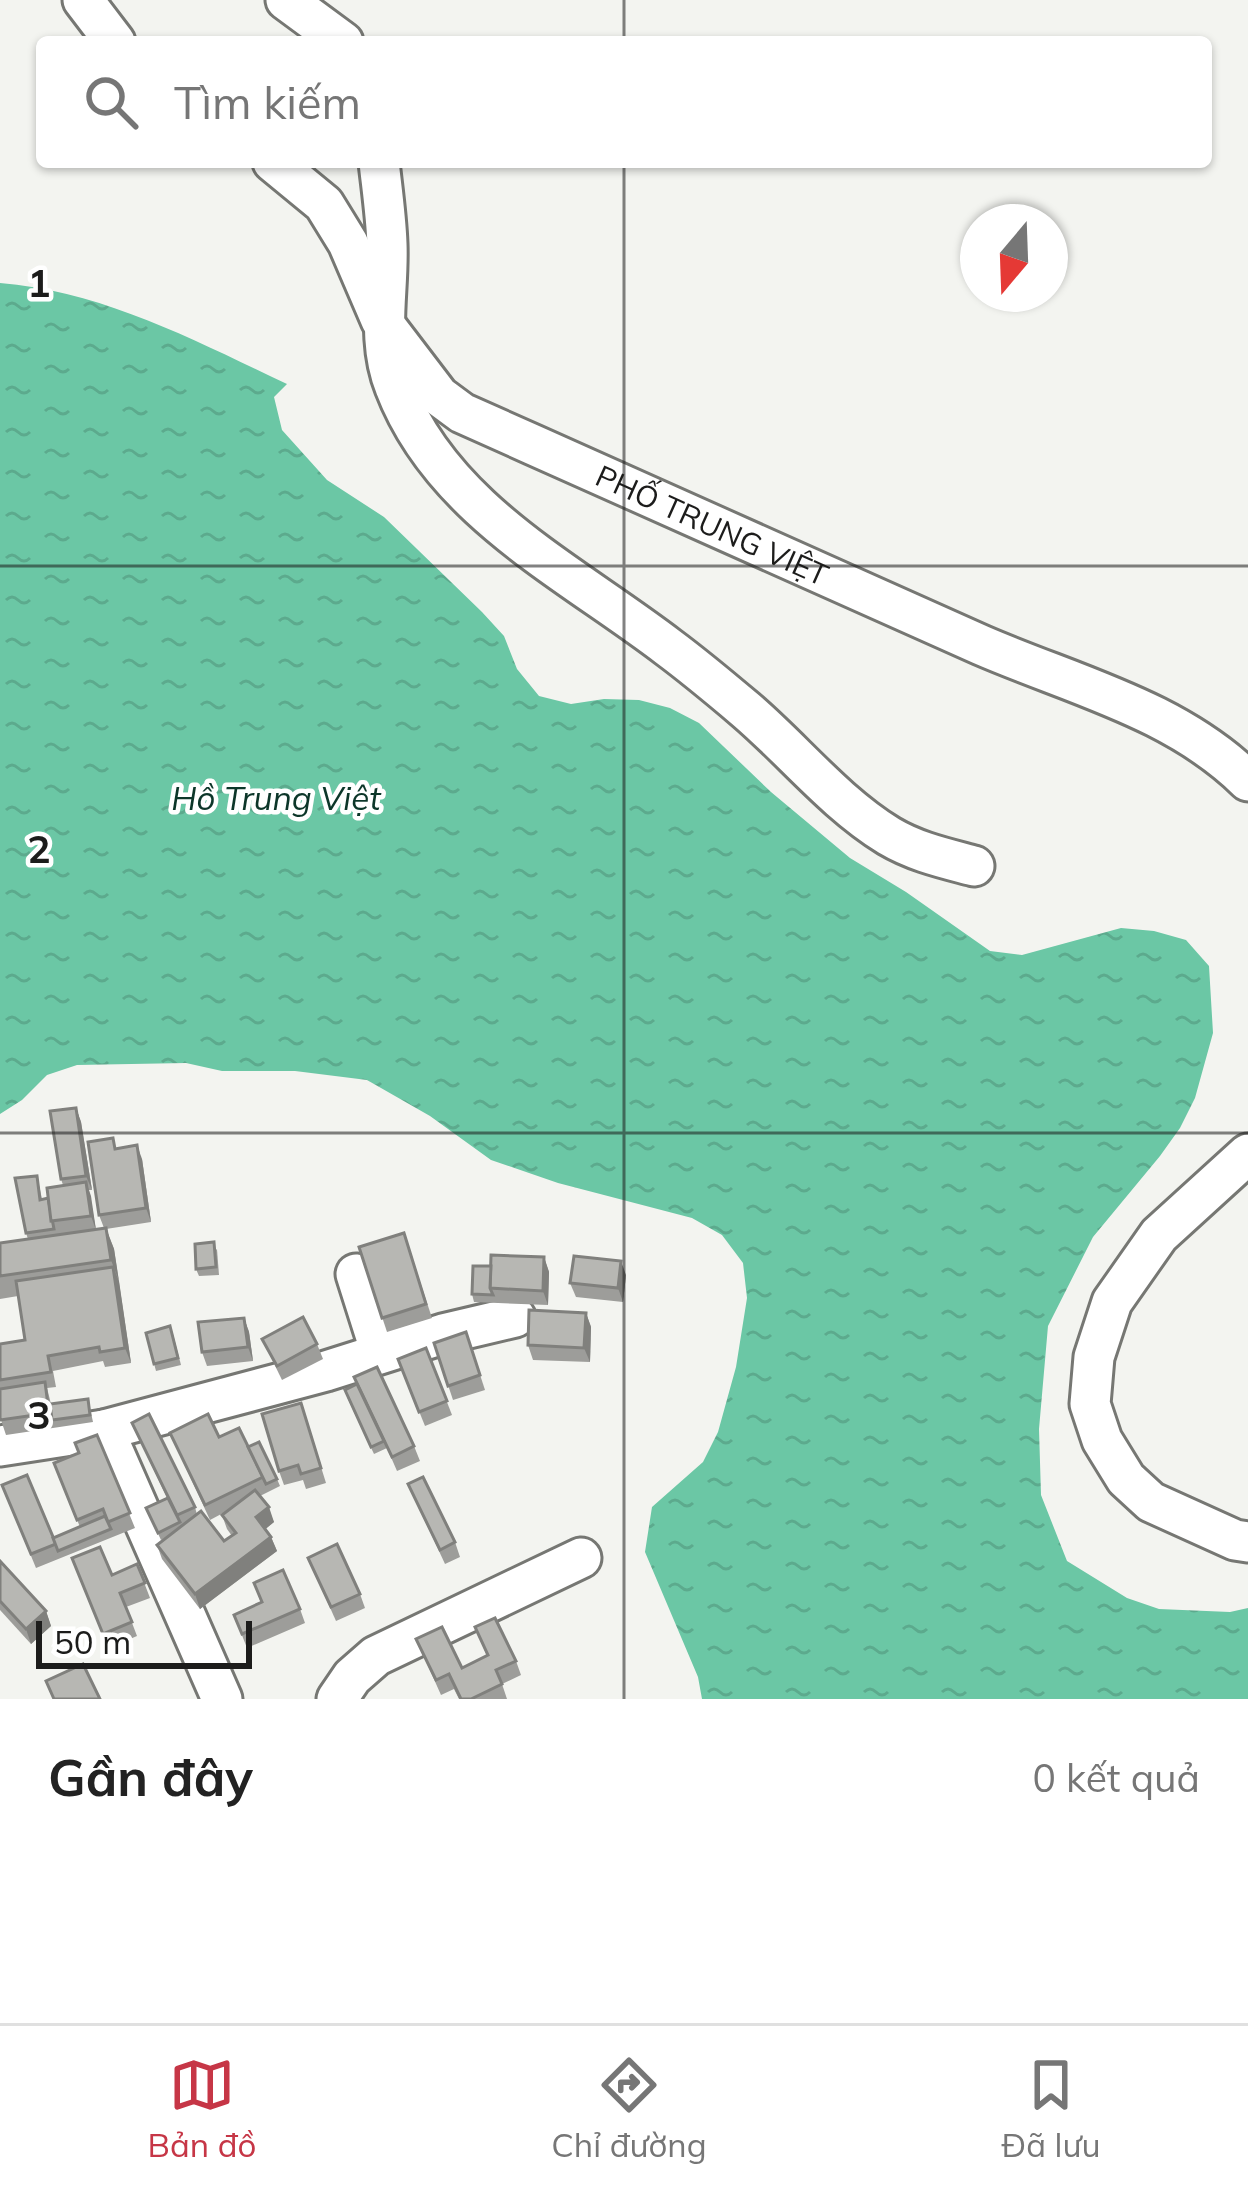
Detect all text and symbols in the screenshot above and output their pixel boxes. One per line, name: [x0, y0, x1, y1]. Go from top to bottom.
search box: [36, 36, 1212, 168]
icon: search: [78, 69, 144, 135]
text: Tìm kiếm: [174, 74, 361, 130]
north arrow: [960, 204, 1068, 312]
text: 1: [27, 258, 51, 307]
street label: PHỐ TRUNG VIỆT: [590, 457, 834, 594]
water label: Hồ Trung Việt: [171, 777, 382, 818]
text: 2: [27, 824, 51, 873]
text: 3: [27, 1390, 51, 1439]
scale bar: [36, 1615, 252, 1668]
text: 50 m: [54, 1621, 131, 1662]
text: Gần đây: [48, 1745, 253, 1809]
text: 0 kết quả: [1032, 1753, 1200, 1802]
tab: Bản đồ: [147, 2052, 256, 2165]
tab: Chỉ đường: [551, 2052, 707, 2165]
tab: Đã lưu: [1002, 2052, 1101, 2165]

